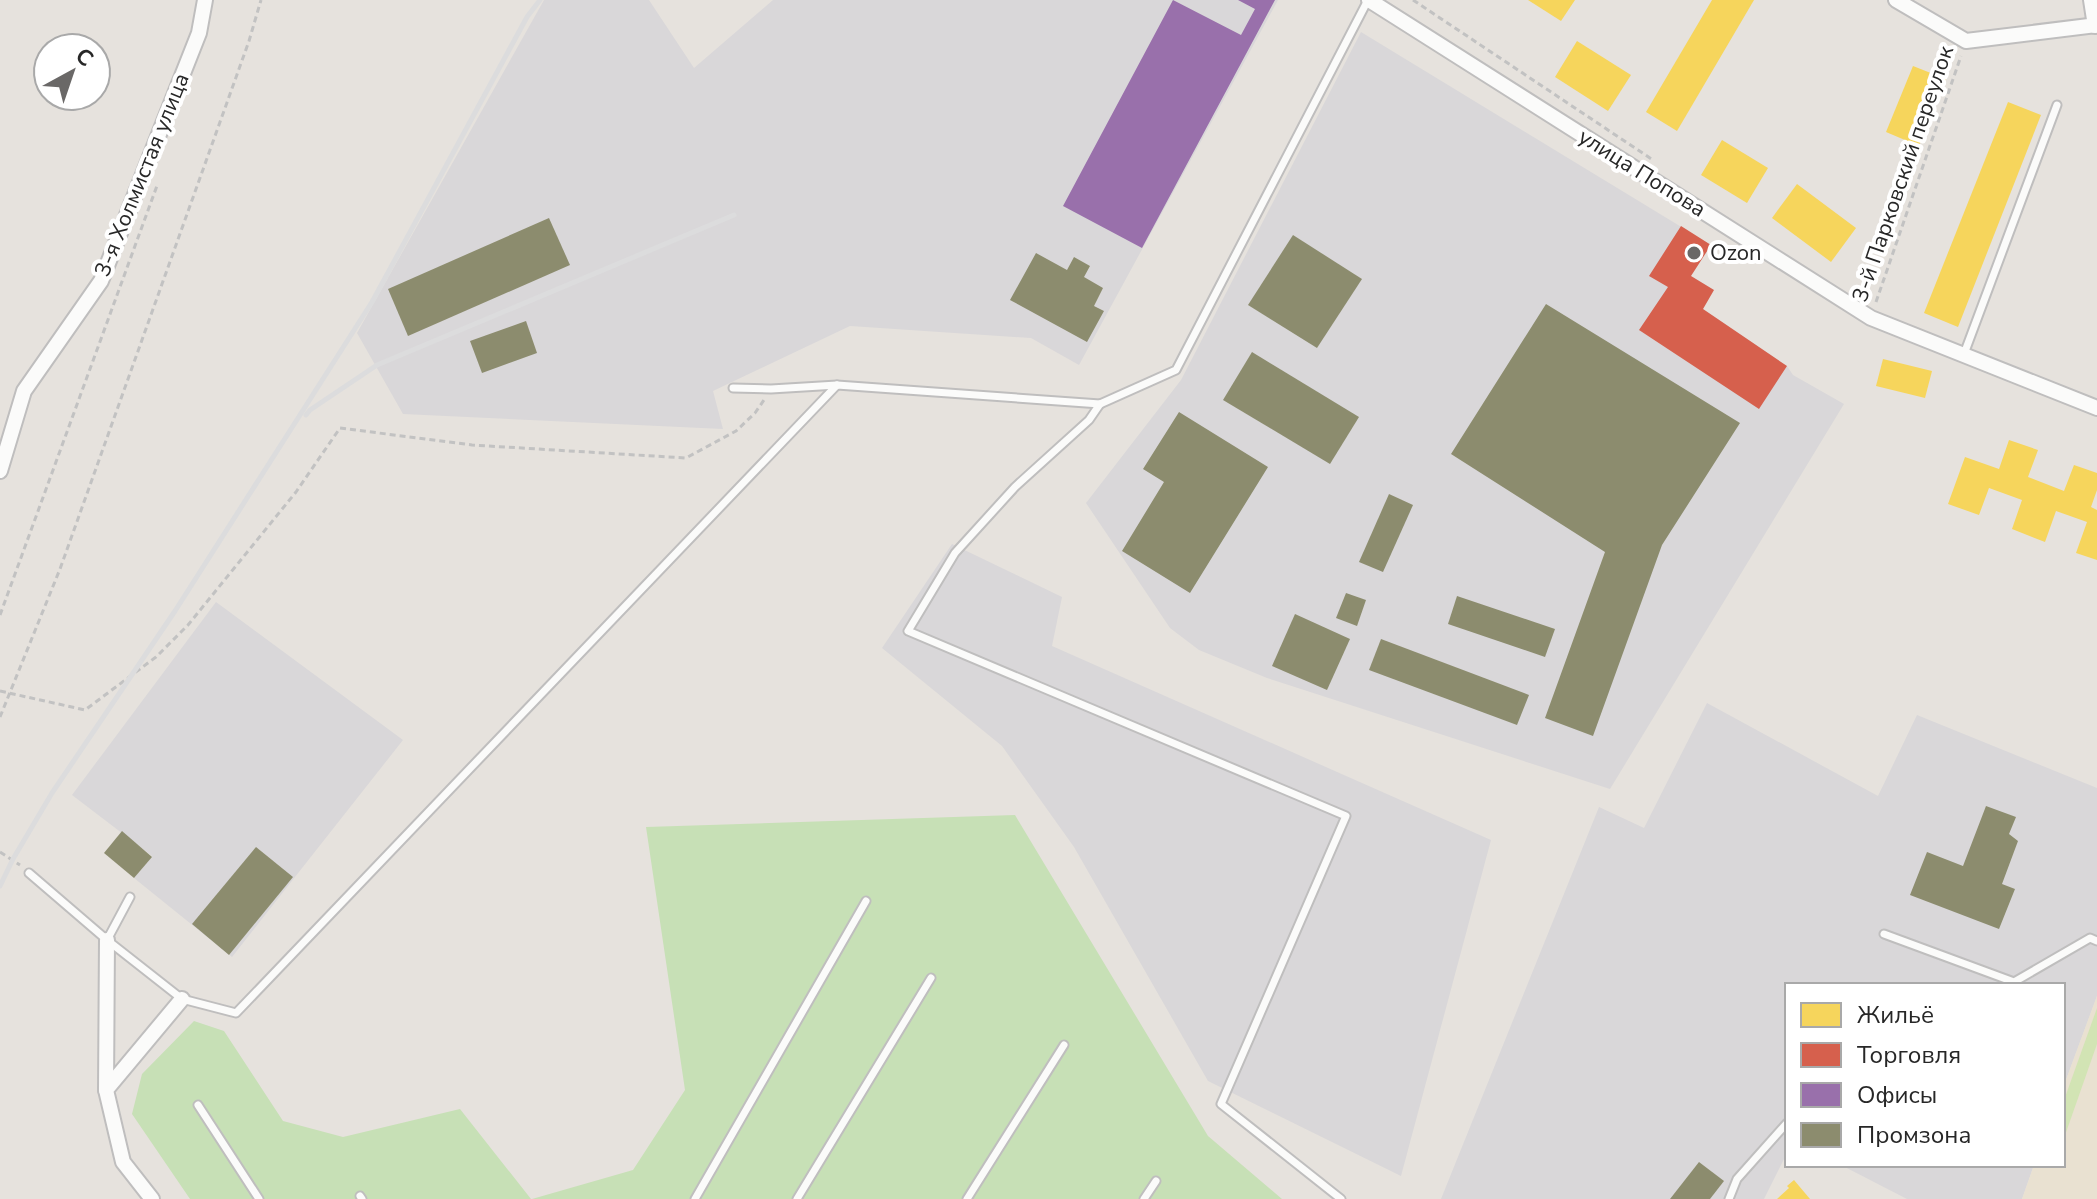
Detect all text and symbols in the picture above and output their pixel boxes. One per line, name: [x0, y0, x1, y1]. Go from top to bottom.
north arrow: [32, 32, 112, 112]
text: С: [69, 41, 100, 74]
street label: 3-й Парковский переулок: [1845, 42, 1961, 306]
street label: 3-я Холмистая улица: [87, 69, 197, 281]
street label: улица Попова: [1572, 122, 1712, 224]
place label: Ozon: [1710, 238, 1762, 268]
marker: Ozon: [1685, 244, 1703, 262]
legend: [1785, 983, 2065, 1167]
text: Жильё: [1857, 999, 1934, 1031]
text: Торговля: [1857, 1039, 1961, 1071]
text: Офисы: [1857, 1079, 1937, 1111]
text: Промзона: [1857, 1119, 1971, 1151]

